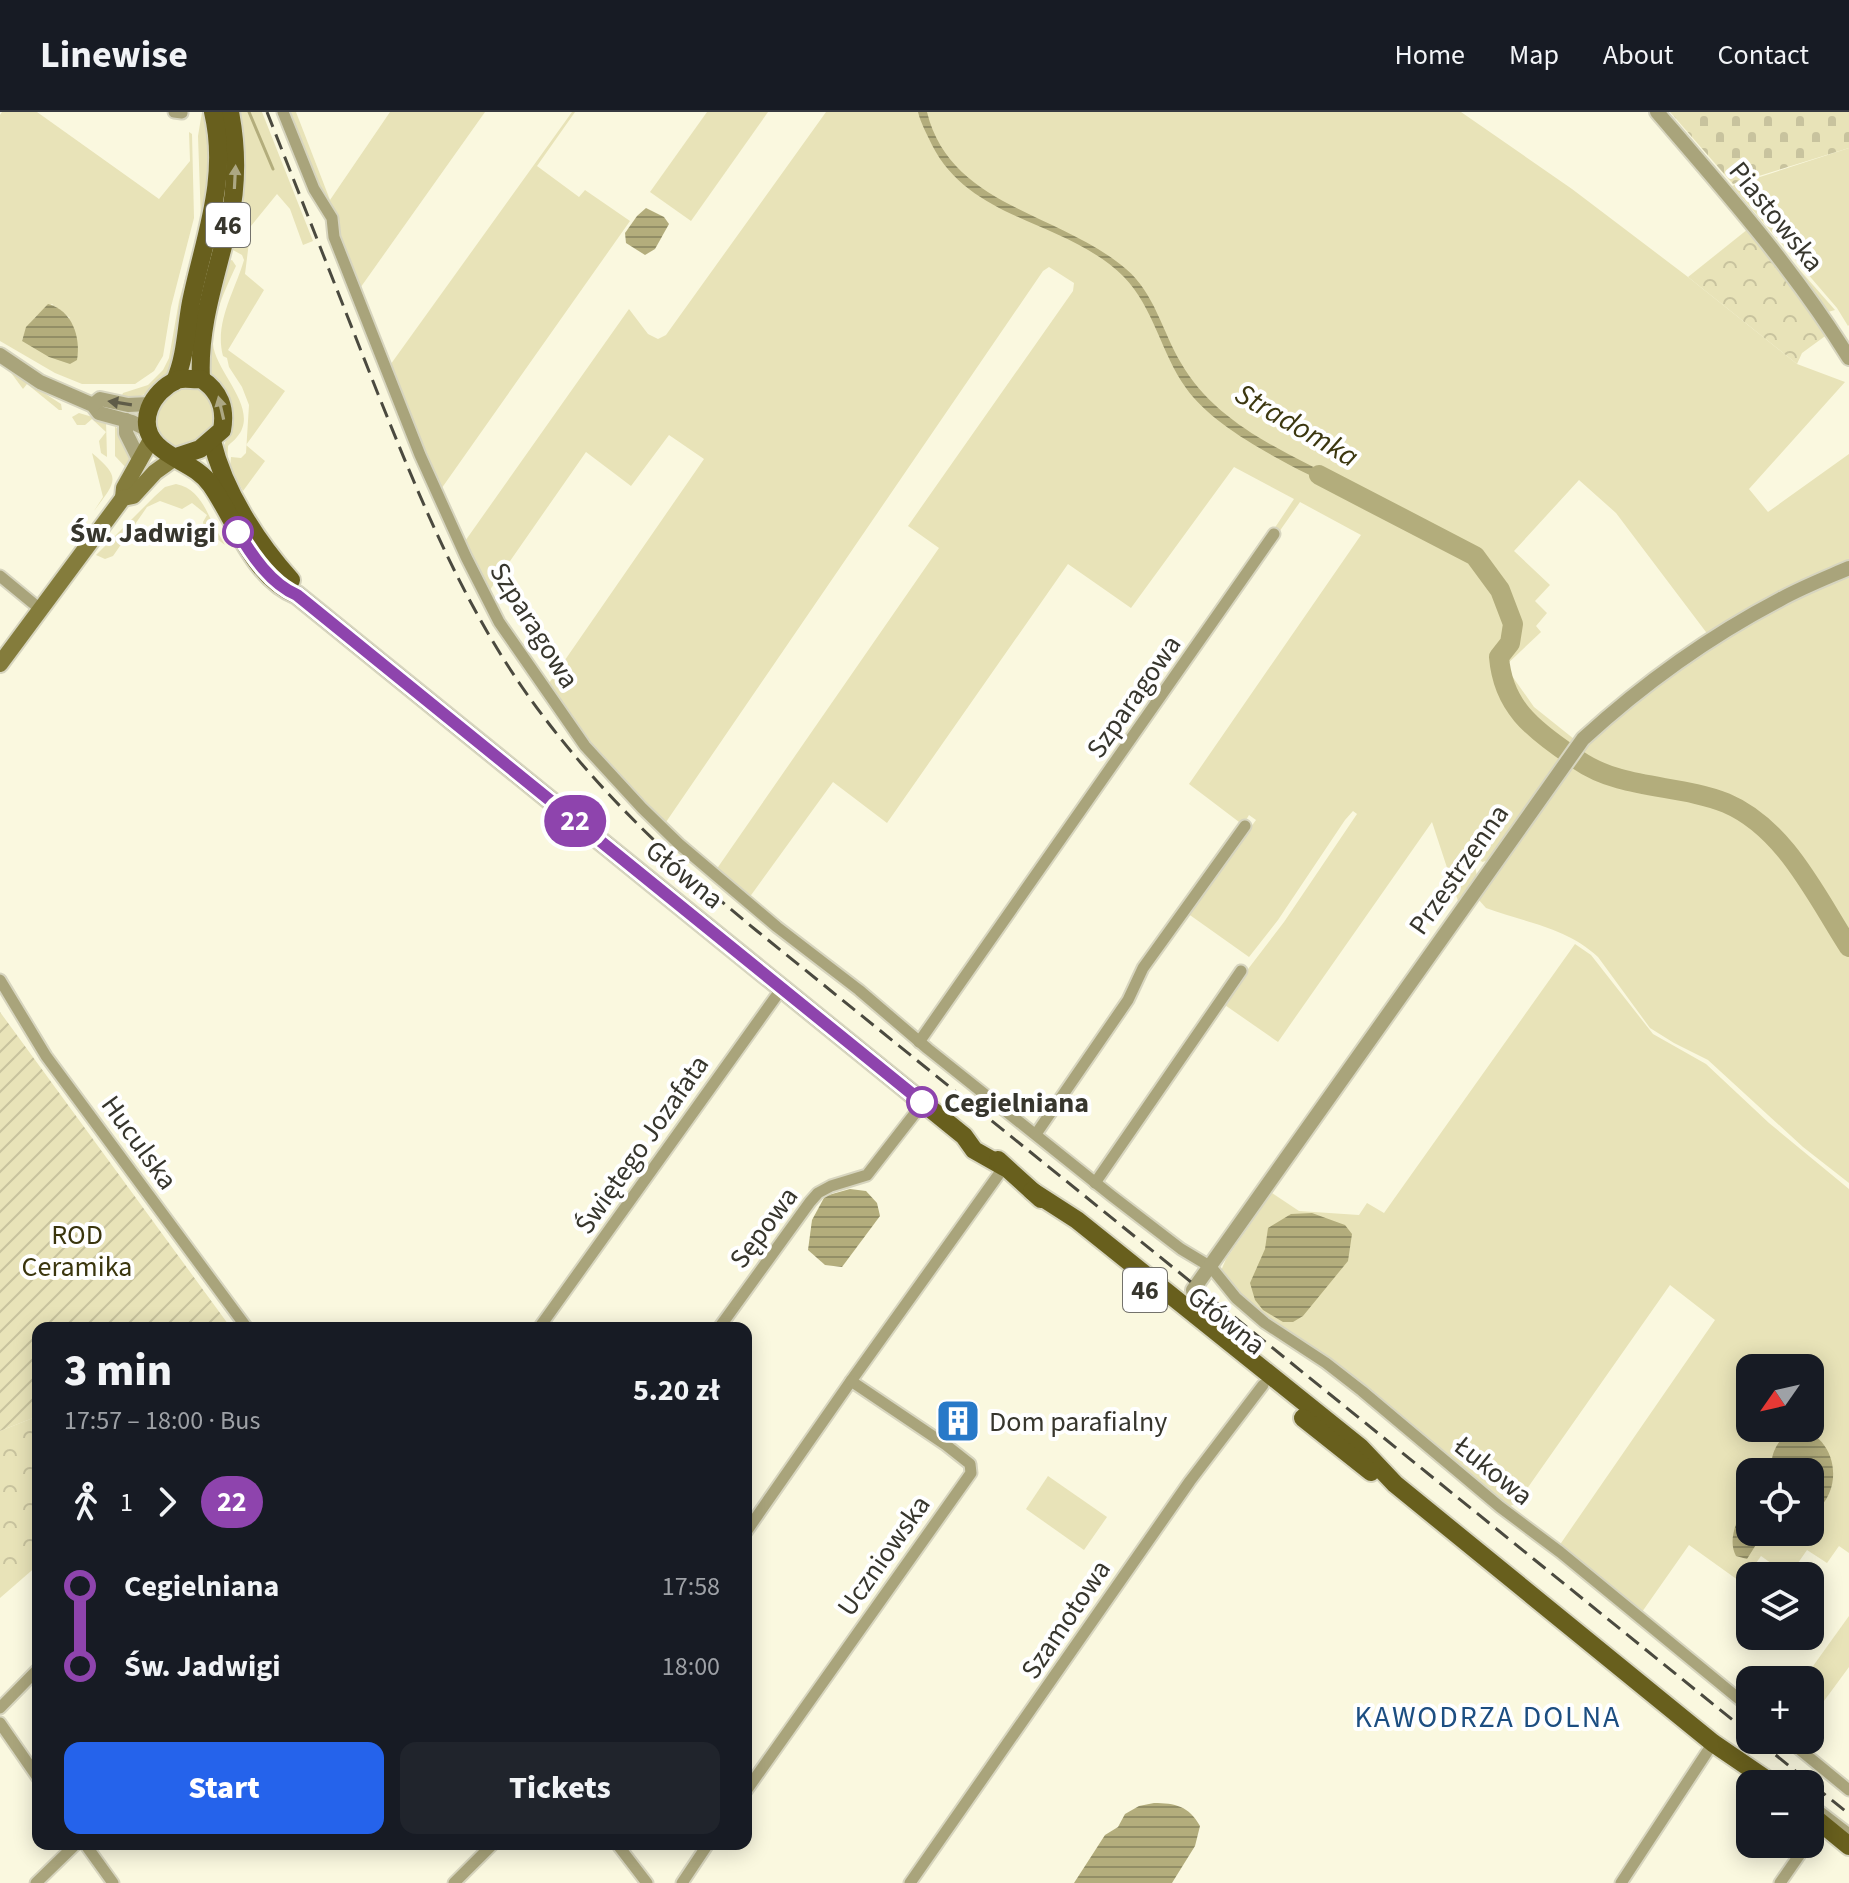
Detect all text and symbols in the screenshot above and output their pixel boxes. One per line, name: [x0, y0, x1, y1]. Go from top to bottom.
text: Linewise: [40, 28, 188, 82]
text: Home: [1394, 35, 1465, 75]
text: Map: [1509, 35, 1559, 75]
text: About: [1603, 35, 1674, 75]
text: Contact: [1718, 35, 1809, 75]
street label: Piastowska: [1719, 153, 1833, 280]
one-way arrow: [229, 164, 242, 189]
road number: 46: [206, 203, 250, 247]
water label: Stradomka: [1227, 373, 1366, 478]
one-way arrow: [107, 396, 132, 409]
one-way arrow: [214, 396, 227, 421]
place label: Św. Jadwigi: [70, 513, 216, 553]
marker: Św. Jadwigi: [223, 517, 253, 547]
street label: Szparagowa: [480, 555, 589, 696]
street label: Szparagowa: [1077, 627, 1191, 766]
line badge: 22: [539, 795, 611, 847]
street label: Przestrzenna: [1399, 796, 1519, 943]
text: 22: [560, 801, 590, 841]
street label: Główna: [637, 831, 732, 919]
street label: Świętego Jozafata: [565, 1047, 719, 1242]
place label: Cegielniana: [944, 1083, 1089, 1123]
street label: Huculska: [91, 1087, 187, 1198]
marker: Cegielniana: [907, 1087, 937, 1117]
street label: Sępowa: [720, 1178, 808, 1277]
park label: ROD Ceramika: [22, 1215, 132, 1287]
road number: 46: [1123, 1268, 1167, 1312]
street label: Główna: [1179, 1277, 1274, 1365]
text: 3 min: [64, 1340, 172, 1403]
north arrow: [1736, 1354, 1824, 1442]
map controls: [1736, 1354, 1824, 1858]
text: 5.20 zł: [633, 1369, 720, 1412]
building icon: Dom parafialny: [934, 1397, 982, 1445]
text: 17:57 – 18:00 · Bus: [64, 1402, 260, 1439]
place label: Dom parafialny: [989, 1402, 1167, 1442]
street label: Łukowa: [1445, 1426, 1541, 1515]
button: locate: [1736, 1458, 1824, 1546]
icon: walk: [64, 1480, 108, 1524]
icon: forward: [145, 1480, 189, 1524]
text: 22: [217, 1482, 247, 1522]
text: 1: [120, 1484, 133, 1521]
street label: Uczniowska: [827, 1487, 940, 1624]
street label: Szamotowa: [1011, 1552, 1121, 1687]
button: layers: [1736, 1562, 1824, 1650]
text: Cegielniana: [124, 1565, 279, 1608]
text: 17:58: [662, 1568, 720, 1605]
text: Św. Jadwigi: [124, 1645, 281, 1688]
text: 18:00: [662, 1648, 720, 1685]
button: +: [1736, 1666, 1824, 1754]
district label: KAWODRZA DOLNA: [1355, 1696, 1621, 1739]
button: Start: [64, 1742, 384, 1834]
button: Tickets: [400, 1742, 720, 1834]
button: −: [1736, 1770, 1824, 1858]

